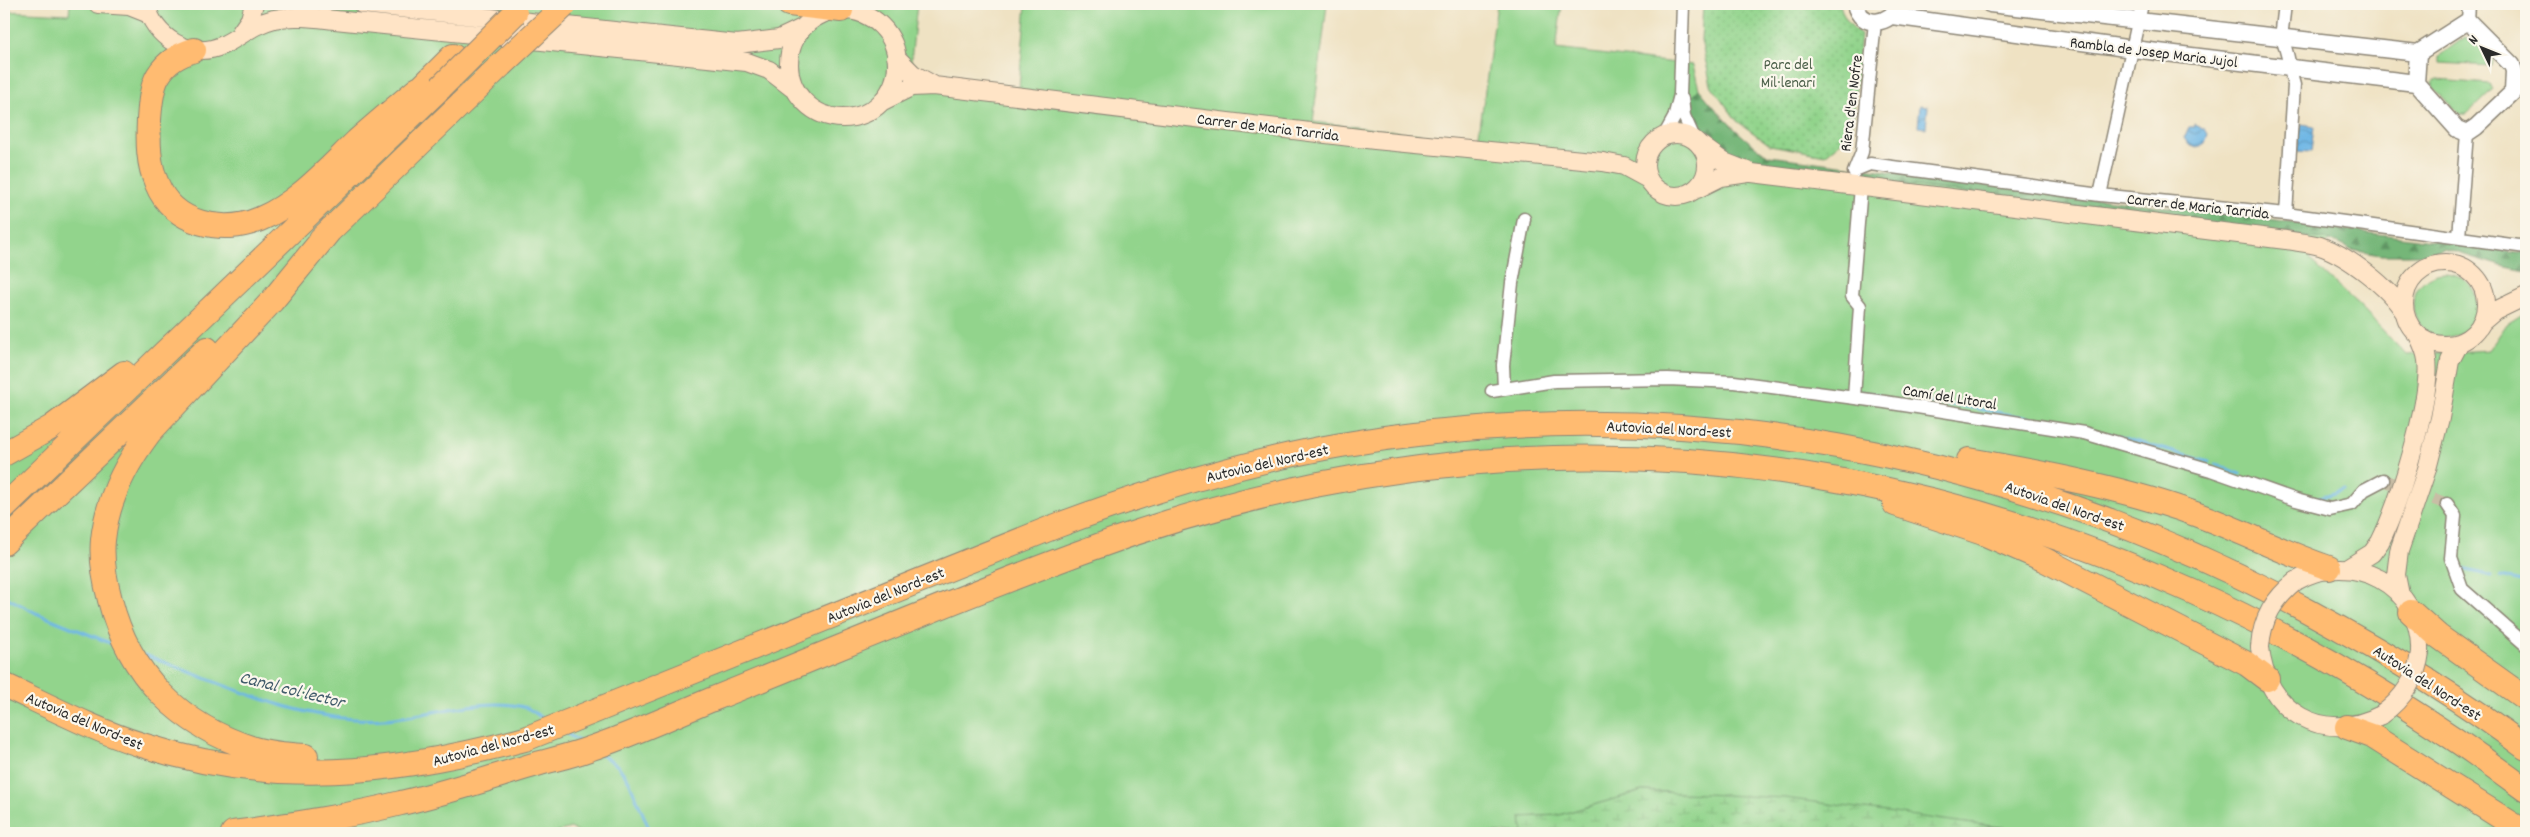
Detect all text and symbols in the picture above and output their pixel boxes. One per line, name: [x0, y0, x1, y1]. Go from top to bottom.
north arrow: [2458, 22, 2508, 72]
text: N: [2464, 31, 2484, 50]
street label: Rambla de Josep Maria Jujol: [2068, 32, 2239, 75]
park label: Parc del Mil·lenari: [1761, 54, 1815, 95]
street label: Riera d'en Nofre: [1835, 54, 1870, 153]
street label: Carrer de Maria Tarrida: [1195, 108, 1340, 149]
street label: Carrer de Maria Tarrida: [2126, 189, 2270, 226]
street label: Camí del Litoral: [1901, 380, 1998, 417]
street label: Autovia del Nord-est: [1606, 416, 1732, 445]
street label: Autovia del Nord-est: [1204, 439, 1331, 490]
street label: Autovia del Nord-est: [2001, 476, 2127, 539]
street label: Autovia del Nord-est: [824, 562, 948, 630]
street label: Autovia del Nord-est: [2368, 640, 2485, 728]
water label: Canal col·lector: [236, 666, 349, 717]
street label: Autovia del Nord-est: [22, 687, 146, 757]
street label: Autovia del Nord-est: [430, 719, 557, 774]

